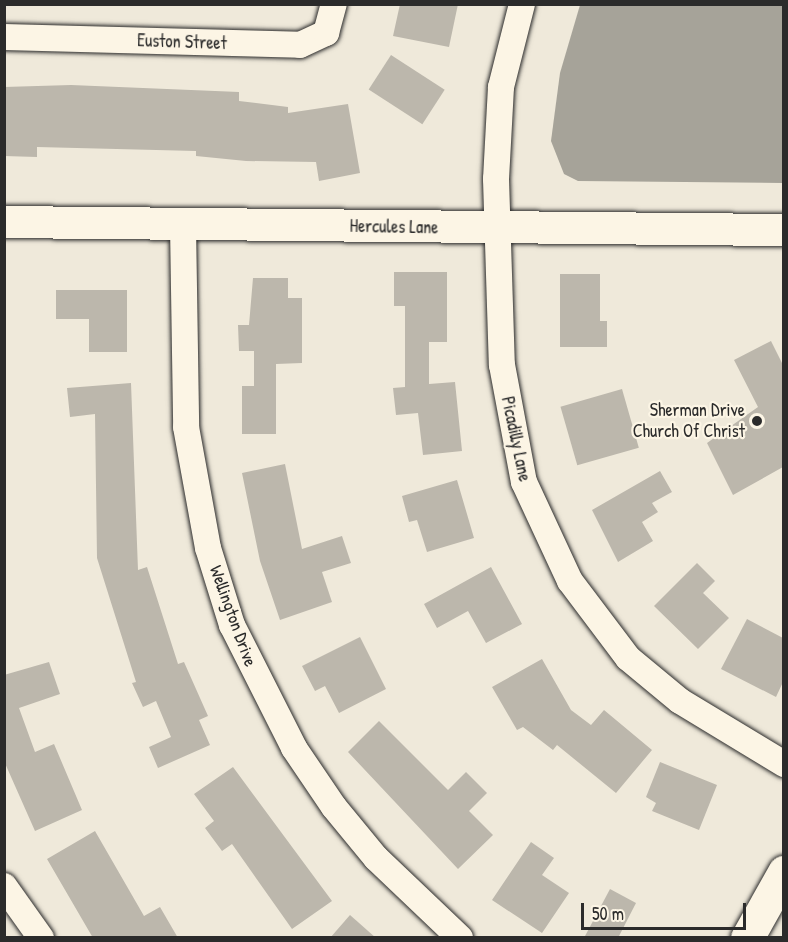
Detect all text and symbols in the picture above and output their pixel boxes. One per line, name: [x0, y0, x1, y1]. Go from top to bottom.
street label: Euston Street: [137, 30, 227, 54]
street label: Hercules Lane: [349, 215, 439, 239]
street label: Picadilly Lane: [496, 395, 536, 483]
place label: Sherman Drive Church Of Christ: [633, 400, 745, 442]
marker: Sherman Drive Church Of Christ: [750, 414, 764, 428]
street label: Wellington Drive: [205, 563, 261, 669]
scale bar: [584, 891, 749, 929]
text: 50 m: [592, 901, 624, 926]

